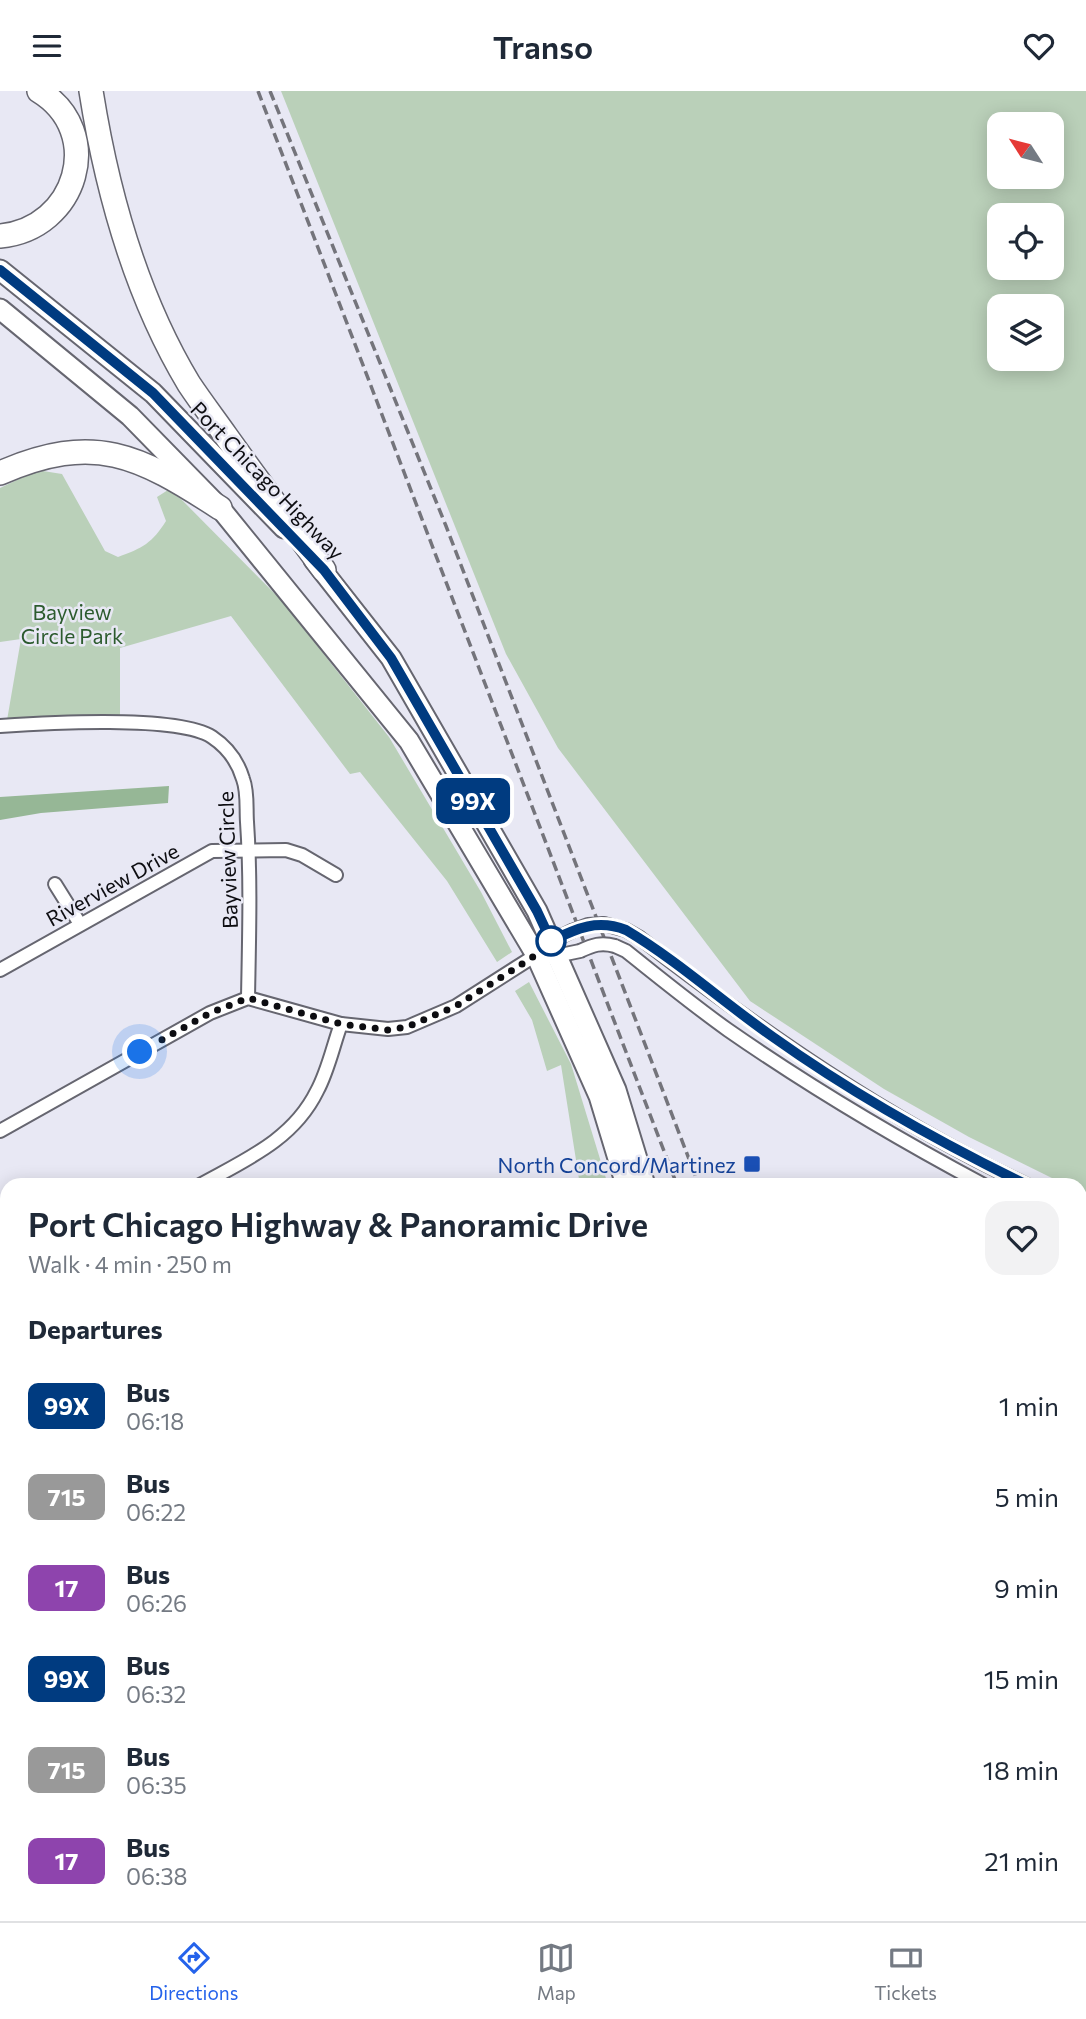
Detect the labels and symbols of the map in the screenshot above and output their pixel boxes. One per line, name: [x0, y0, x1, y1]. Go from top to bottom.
north arrow: [987, 112, 1064, 189]
street label: Port Chicago Highway: [186, 396, 350, 564]
park label: Bayview Circle Park: [21, 599, 123, 648]
line badge: 99X: [433, 778, 513, 824]
street label: Bayview Circle: [212, 791, 242, 929]
street label: Riverview Drive: [41, 837, 183, 931]
unlabelled marker: [536, 926, 566, 956]
your location: [122, 1034, 157, 1069]
place label: North Concord/Martinez: [498, 1152, 736, 1177]
marker: North Concord/Martinez: [742, 1154, 762, 1174]

